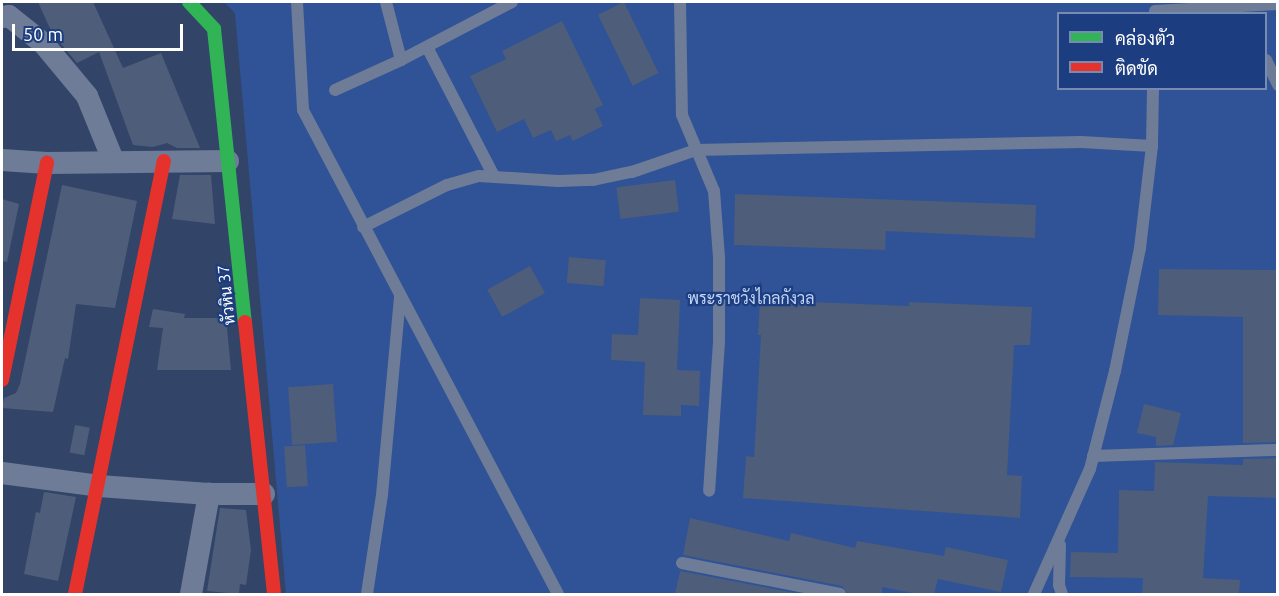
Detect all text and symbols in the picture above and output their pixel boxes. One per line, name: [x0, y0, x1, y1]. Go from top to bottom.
scale bar: [15, 12, 186, 50]
legend: [1057, 12, 1267, 90]
text: 50 m: [23, 24, 63, 44]
text: คล่องตัว: [1115, 28, 1175, 48]
text: ติดขัด: [1115, 58, 1158, 78]
street label: หัวหิน 37: [213, 264, 239, 326]
park label: พระราชวังไกลกังวล: [687, 288, 815, 308]

